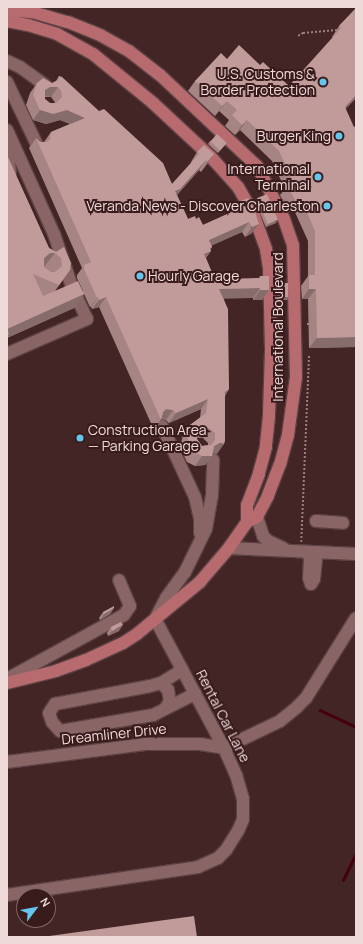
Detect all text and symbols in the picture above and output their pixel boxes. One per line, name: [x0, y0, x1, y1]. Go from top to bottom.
place label: U.S. Customs & Border Protection: [201, 66, 315, 98]
marker: U.S. Customs & Border Protection: [318, 77, 328, 87]
place label: Burger King: [257, 128, 331, 144]
marker: Burger King: [334, 131, 344, 141]
place label: International Terminal: [227, 161, 310, 194]
marker: International Terminal: [313, 172, 323, 182]
place label: Veranda News - Discover Charleston: [86, 198, 319, 214]
marker: Veranda News - Discover Charleston: [322, 201, 332, 211]
street label: International Boulevard: [270, 252, 286, 402]
place label: Hourly Garage: [148, 268, 239, 284]
marker: Hourly Garage: [135, 271, 145, 281]
place label: Construction Area — Parking Garage: [88, 422, 207, 454]
marker: Construction Area — Parking Garage: [75, 433, 85, 443]
street label: Rental Car Lane: [192, 667, 254, 765]
street label: Dreamliner Drive: [61, 720, 167, 748]
north arrow: [16, 888, 56, 928]
text: N: [37, 895, 54, 909]

